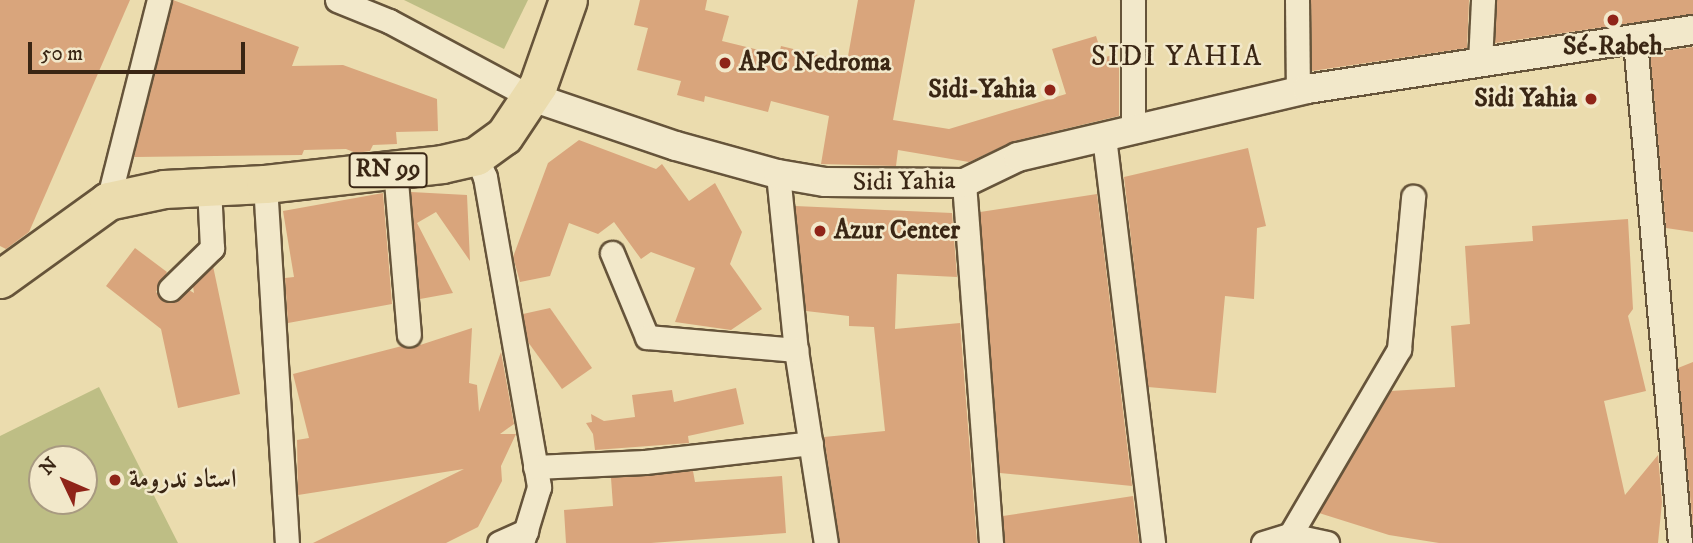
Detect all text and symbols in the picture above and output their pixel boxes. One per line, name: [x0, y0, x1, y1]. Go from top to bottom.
marker: Sé-Rabeh: [1605, 12, 1621, 28]
scale bar: [32, 28, 248, 72]
place label: Sé-Rabeh: [1563, 31, 1663, 63]
district label: SIDI YAHIA: [1092, 40, 1262, 74]
text: 50 m: [41, 41, 83, 67]
place label: APC Nedroma: [739, 47, 891, 79]
marker: APC Nedroma: [717, 55, 733, 71]
place label: Sidi-Yahia: [928, 74, 1036, 106]
marker: Sidi-Yahia: [1042, 82, 1058, 98]
place label: Sidi Yahia: [1474, 83, 1577, 115]
marker: Sidi Yahia: [1583, 91, 1599, 107]
road number: RN 99: [348, 150, 428, 190]
street label: Sidi Yahia: [852, 166, 956, 198]
place label: Azur Center: [834, 215, 960, 247]
marker: Azur Center: [812, 223, 828, 239]
north arrow: [28, 445, 98, 515]
text: N: [35, 453, 63, 480]
place label: استاد ندرومة: [129, 464, 237, 496]
marker: استاد ندرومة: [107, 472, 123, 488]

